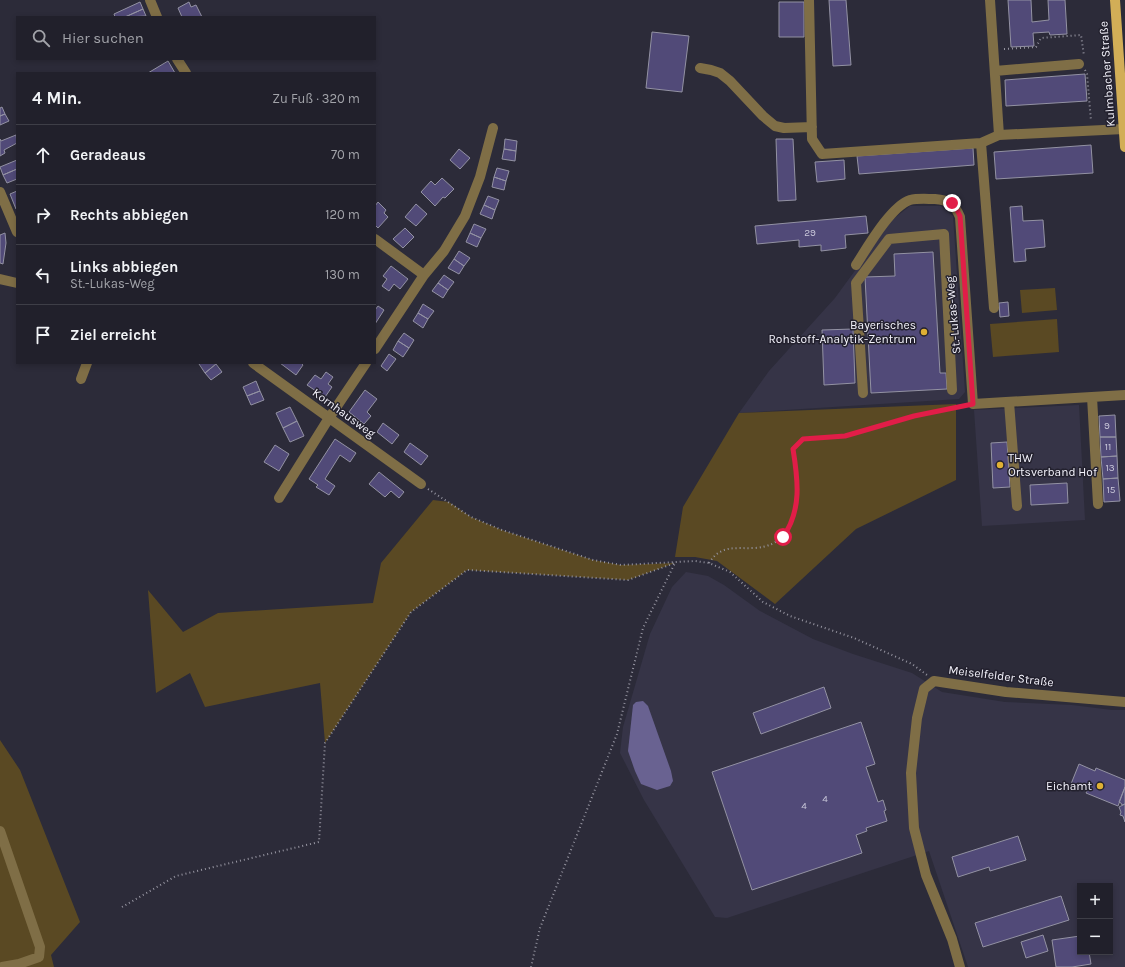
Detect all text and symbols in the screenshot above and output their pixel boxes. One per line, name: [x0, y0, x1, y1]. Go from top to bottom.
search box: [16, 16, 376, 60]
street label: Kulmbacher Straße: [1096, 21, 1118, 127]
icon: search: [30, 27, 52, 49]
text: Hier suchen: [62, 29, 144, 47]
text: 4 Min.: [32, 88, 81, 108]
text: Zu Fuß · 320 m: [272, 91, 360, 106]
icon: ahead: [32, 144, 54, 166]
text: Geradeaus: [70, 146, 146, 164]
text: 70 m: [331, 147, 360, 162]
route end: [943, 194, 961, 212]
icon: right: [32, 204, 54, 226]
text: Rechts abbiegen: [70, 206, 189, 224]
text: 120 m: [325, 207, 360, 222]
house number: 29: [804, 227, 816, 239]
text: Links abbiegen: [70, 258, 178, 276]
icon: left: [32, 264, 54, 286]
text: 130 m: [325, 267, 360, 282]
street label: St.-Lukas-Weg: [943, 275, 963, 355]
text: St.-Lukas-Weg: [70, 276, 155, 291]
place label: Bayerisches Rohstoff-Analytik-Zentrum: [769, 318, 916, 346]
icon: arrive: [32, 324, 54, 346]
text: Ziel erreicht: [70, 326, 156, 344]
marker: Bayerisches Rohstoff-Analytik-Zentrum: [919, 327, 929, 337]
street label: Kornhausweg: [310, 385, 378, 441]
house number: 9: [1104, 420, 1110, 432]
house number: 11: [1105, 441, 1111, 453]
place label: THW Ortsverband Hof: [1008, 451, 1098, 479]
marker: THW Ortsverband Hof: [995, 460, 1005, 470]
house number: 13: [1105, 462, 1115, 474]
house number: 15: [1107, 484, 1116, 496]
route start: [774, 528, 792, 546]
street label: Meiselfelder Straße: [948, 663, 1054, 689]
place label: Eichamt: [1046, 779, 1092, 793]
marker: Eichamt: [1095, 781, 1105, 791]
house number: 4: [822, 793, 828, 805]
house number: 4: [801, 800, 807, 812]
map controls: [1077, 883, 1113, 955]
button: +: [1077, 883, 1113, 919]
button: −: [1077, 919, 1113, 955]

